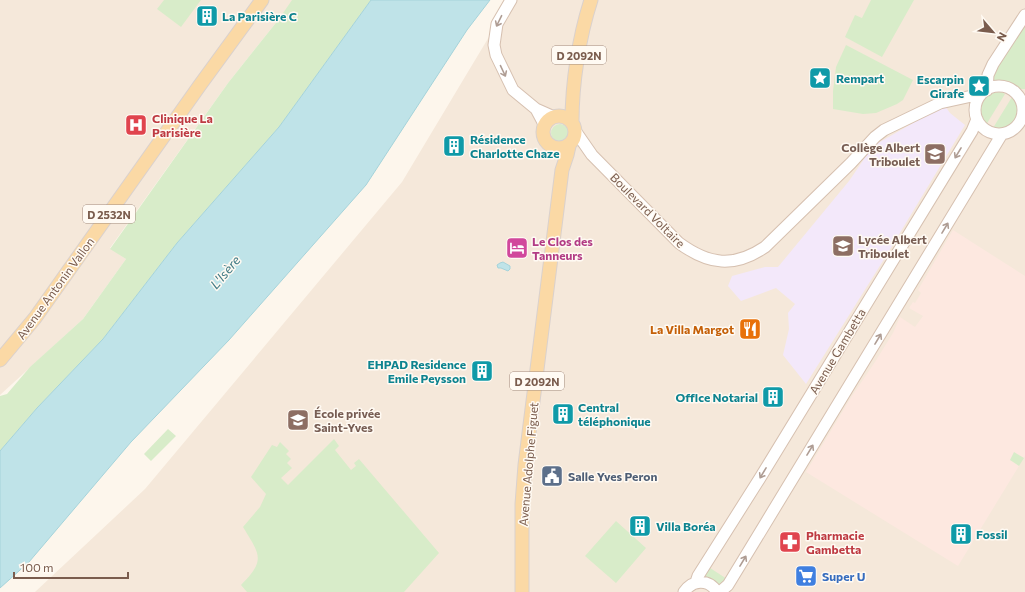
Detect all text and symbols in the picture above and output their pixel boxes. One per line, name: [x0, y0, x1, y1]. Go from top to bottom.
building icon: La Parisière C: [194, 3, 220, 29]
place label: La Parisière C: [222, 9, 297, 23]
north arrow: [973, 12, 1013, 52]
one-way arrow: [495, 15, 502, 27]
text: N: [995, 30, 1010, 44]
road number: D 2092N: [552, 46, 606, 64]
one-way arrow: [500, 65, 507, 77]
place icon: Rempart: [807, 65, 833, 91]
place label: Rempart: [836, 71, 884, 85]
place label: Escarpin Girafe: [917, 72, 964, 100]
place icon: Escarpin Girafe: [966, 73, 992, 99]
place label: Clinique La Parisière: [152, 111, 213, 139]
hospital icon: Clinique La Parisière: [123, 112, 149, 138]
place label: Résidence Charlotte Chaze: [470, 132, 559, 160]
building icon: Résidence Charlotte Chaze: [441, 133, 467, 159]
place label: Collège Albert Triboulet: [841, 140, 920, 168]
school or university icon: Collège Albert Triboulet: [922, 141, 948, 167]
one-way arrow: [954, 147, 962, 158]
street label: Boulevard Voltaire: [608, 170, 688, 250]
road number: D 2532N: [83, 205, 135, 223]
one-way arrow: [941, 223, 949, 234]
place label: Lycée Albert Triboulet: [858, 232, 927, 260]
school or university icon: Lycée Albert Triboulet: [830, 233, 856, 259]
street label: Avenue Antonin Vallon: [13, 234, 97, 342]
place label: Le Clos des Tanneurs: [532, 234, 593, 262]
hotel icon: Le Clos des Tanneurs: [504, 235, 530, 261]
water label: L'Isère: [207, 252, 244, 292]
street label: Avenue Gambetta: [806, 306, 868, 396]
restaurant icon: La Villa Margot: [737, 316, 763, 342]
place label: La Villa Margot: [650, 322, 734, 336]
one-way arrow: [874, 333, 882, 345]
place label: EHPAD Residence Emile Peysson: [367, 357, 466, 385]
building icon: EHPAD Residence Emile Peysson: [469, 358, 495, 384]
road number: D 2092N: [510, 372, 564, 390]
building icon: Office Notarial: [760, 384, 786, 410]
place label: Office Notarial: [676, 390, 758, 404]
place label: Central téléphonique: [578, 400, 651, 428]
street label: Avenue Adolphe Figuet: [516, 401, 540, 527]
building icon: Central téléphonique: [550, 401, 576, 427]
place label: École privée Saint-Yves: [314, 406, 380, 434]
school or university icon: École privée Saint-Yves: [285, 407, 311, 433]
one-way arrow: [807, 444, 815, 456]
public building icon: Salle Yves Peron: [539, 463, 565, 489]
one-way arrow: [759, 467, 767, 478]
place label: Salle Yves Peron: [568, 469, 657, 483]
building icon: Villa Boréa: [627, 513, 653, 539]
place label: Villa Boréa: [656, 519, 716, 533]
building icon: Fossil: [948, 521, 974, 547]
place label: Fossil: [976, 527, 1008, 541]
place label: Pharmacie Gambetta: [806, 528, 864, 556]
pharmacy icon: Pharmacie Gambetta: [777, 529, 803, 555]
scale bar: [14, 554, 128, 580]
one-way arrow: [739, 555, 747, 567]
text: 100 m: [20, 560, 54, 574]
supermarket icon: Super U: [793, 563, 819, 589]
place label: Super U: [822, 569, 865, 583]

